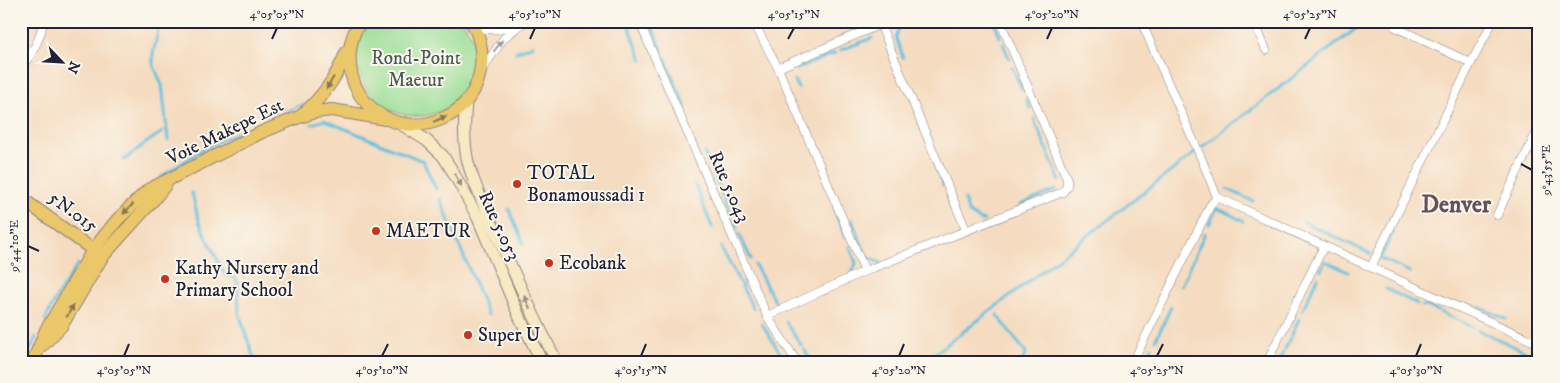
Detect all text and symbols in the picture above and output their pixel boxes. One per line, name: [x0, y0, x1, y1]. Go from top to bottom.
text: 4°05'05"N: [250, 7, 304, 22]
text: 4°05'10"N: [509, 7, 562, 22]
text: 4°05'15"N: [768, 7, 820, 22]
text: 4°05'20"N: [1025, 7, 1079, 22]
text: 4°05'25"N: [1283, 7, 1337, 22]
north arrow: [38, 38, 88, 88]
one-way arrow: [492, 40, 503, 53]
park label: Rond-Point Maetur: [371, 47, 461, 92]
text: N: [62, 58, 83, 77]
one-way arrow: [326, 77, 335, 90]
street label: Voie Makepe Est: [162, 94, 287, 171]
one-way arrow: [433, 115, 447, 123]
text: 9°43'55"E: [1539, 144, 1554, 196]
street label: Rue 5.043: [703, 148, 755, 226]
place label: TOTAL Bonamoussadi 1: [527, 162, 645, 207]
one-way arrow: [454, 173, 462, 188]
marker: TOTAL Bonamoussadi 1: [511, 178, 523, 190]
street label: 5N.015: [44, 186, 103, 238]
street label: Rue 5.053: [473, 188, 525, 264]
district label: Denver: [1421, 190, 1492, 220]
one-way arrow: [122, 203, 134, 215]
text: 9°44'10"E: [7, 220, 22, 273]
place label: MAETUR: [386, 220, 471, 243]
marker: MAETUR: [370, 225, 382, 237]
place label: Ecobank: [559, 252, 627, 275]
place label: Kathy Nursery and Primary School: [175, 257, 319, 302]
marker: Ecobank: [543, 257, 555, 269]
marker: Kathy Nursery and Primary School: [159, 273, 171, 285]
one-way arrow: [523, 295, 531, 309]
one-way arrow: [66, 304, 75, 317]
place label: Super U: [478, 324, 541, 347]
marker: Super U: [462, 329, 474, 341]
text: 4°05'05"N: [97, 363, 151, 378]
text: 4°05'10"N: [356, 363, 409, 378]
text: 4°05'15"N: [615, 363, 667, 378]
text: 4°05'20"N: [872, 363, 926, 378]
text: 4°05'25"N: [1130, 363, 1184, 378]
text: 4°05'30"N: [1390, 363, 1443, 378]

